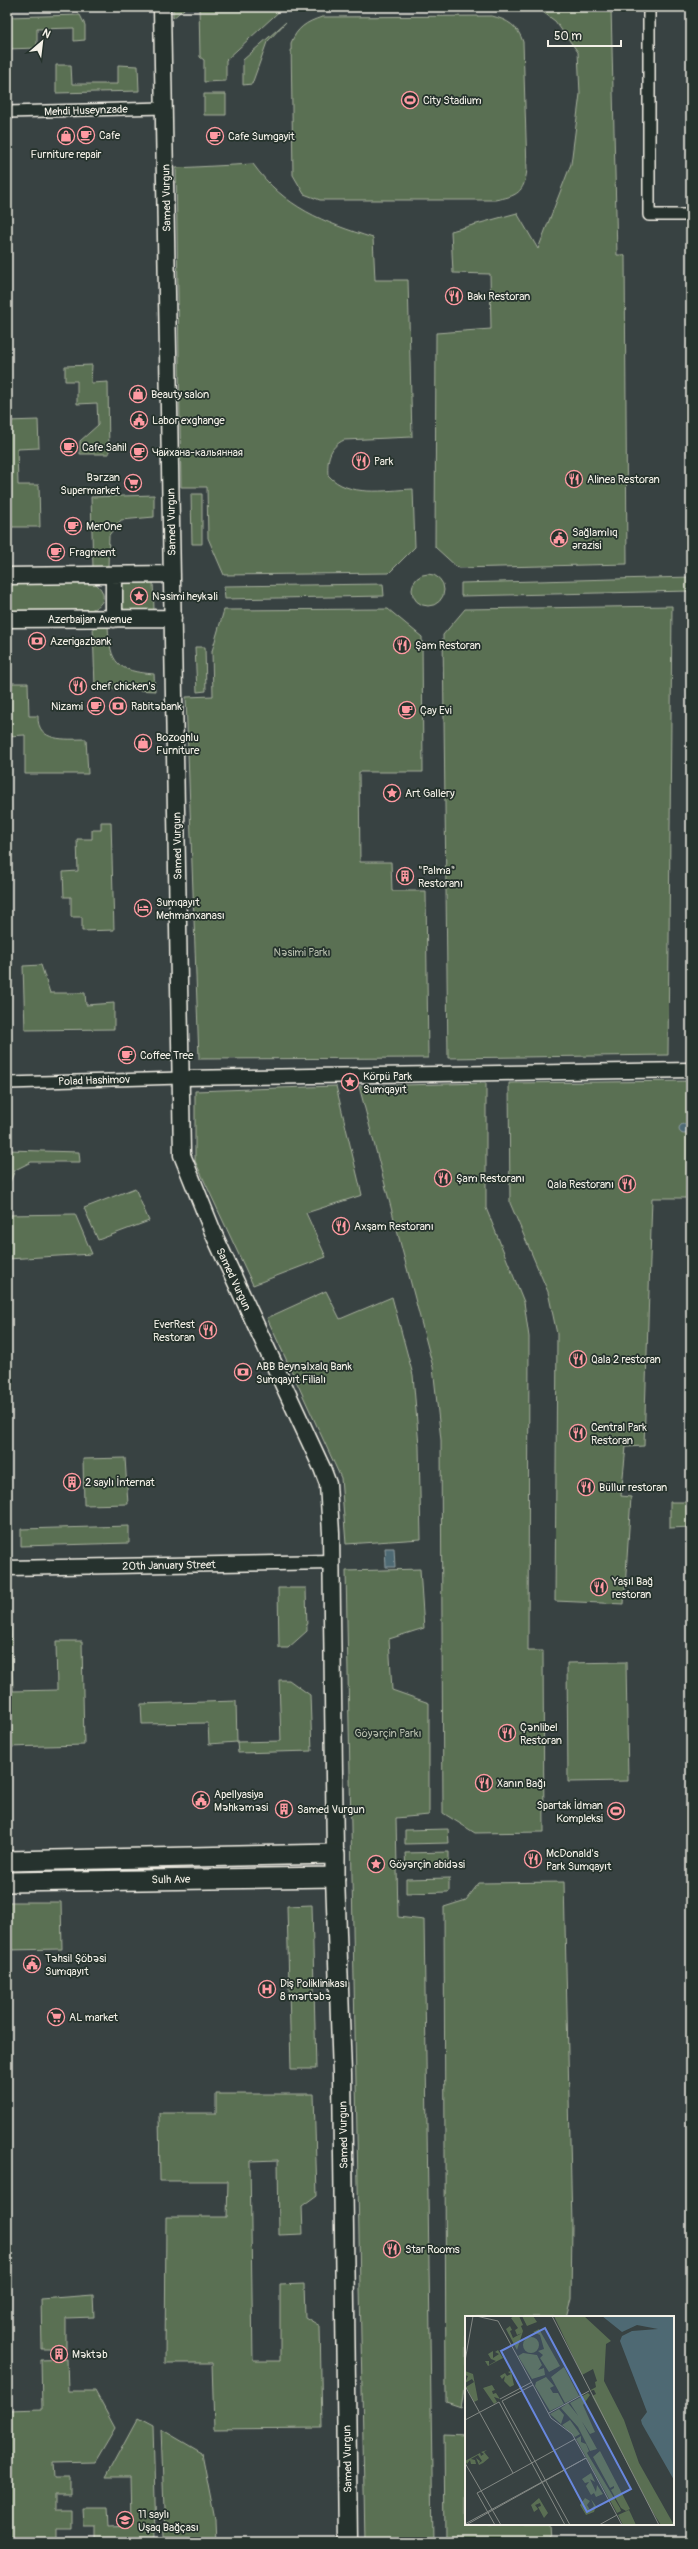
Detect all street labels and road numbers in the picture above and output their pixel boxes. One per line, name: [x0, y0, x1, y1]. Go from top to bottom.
street label: Mehdi Huseynzade: [44, 103, 129, 118]
street label: Samed Vurgun: [159, 164, 174, 232]
street label: Samed Vurgun: [164, 488, 179, 556]
street label: Azerbaijan Avenue: [48, 613, 133, 626]
street label: Samed Vurgun: [170, 812, 185, 880]
street label: Polad Hashimov: [58, 1073, 130, 1088]
street label: Samed Vurgun: [213, 1246, 254, 1313]
street label: 20th January Street: [122, 1558, 216, 1573]
street label: Sulh Ave: [151, 1873, 191, 1886]
street label: Samed Vurgun: [336, 2101, 351, 2169]
street label: Samed Vurgun: [340, 2425, 355, 2493]

